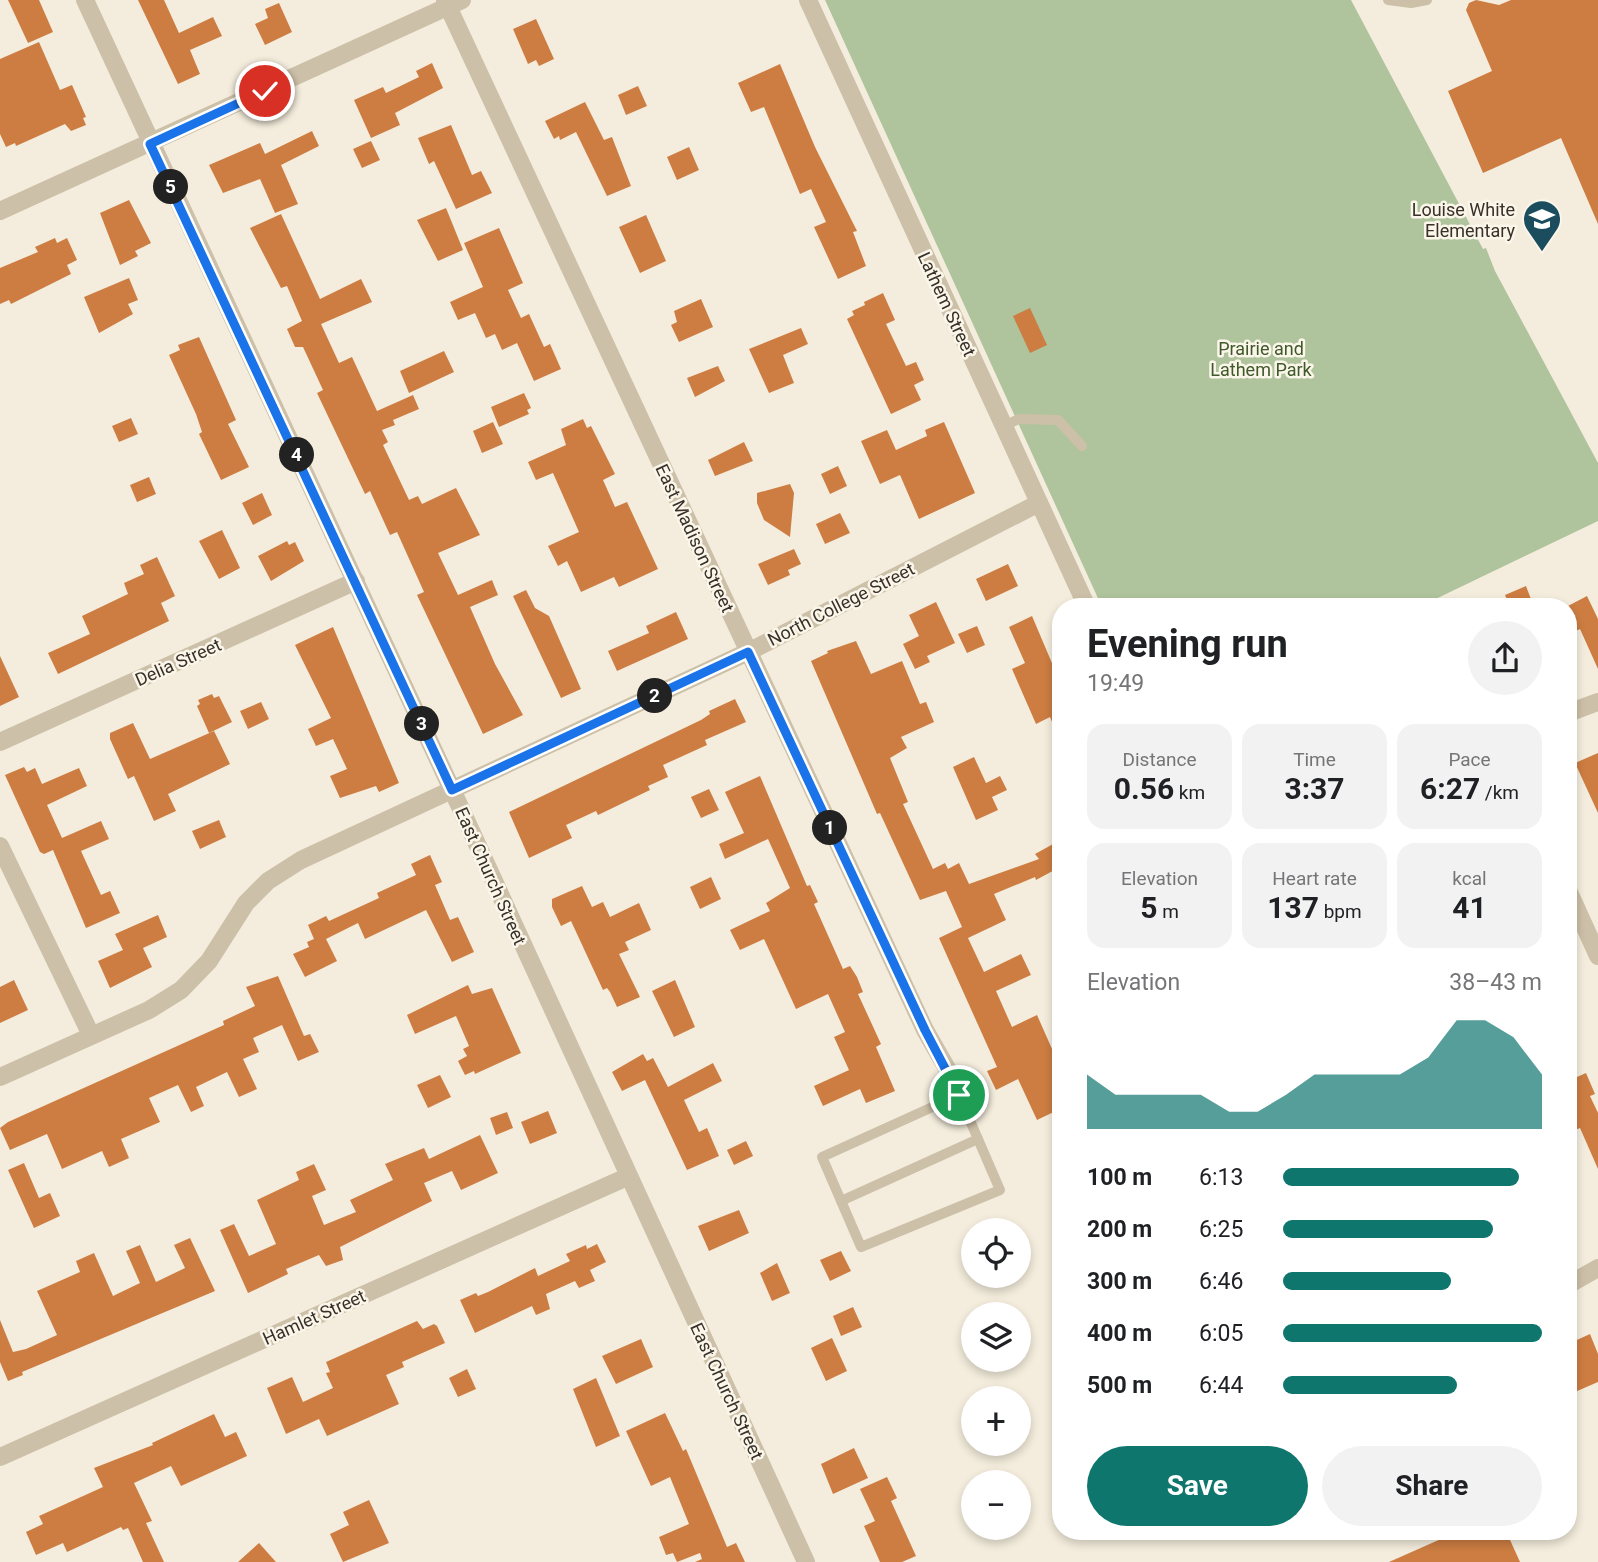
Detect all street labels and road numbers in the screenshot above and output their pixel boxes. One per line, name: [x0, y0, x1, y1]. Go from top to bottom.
street label: Lathem Street: [914, 249, 980, 360]
street label: East Madison Street: [651, 461, 739, 616]
street label: North College Street: [764, 558, 918, 650]
street label: Delia Street: [132, 634, 224, 690]
street label: East Church Street: [451, 804, 531, 948]
street label: Hamlet Street: [259, 1285, 369, 1349]
street label: East Church Street: [686, 1319, 768, 1463]

